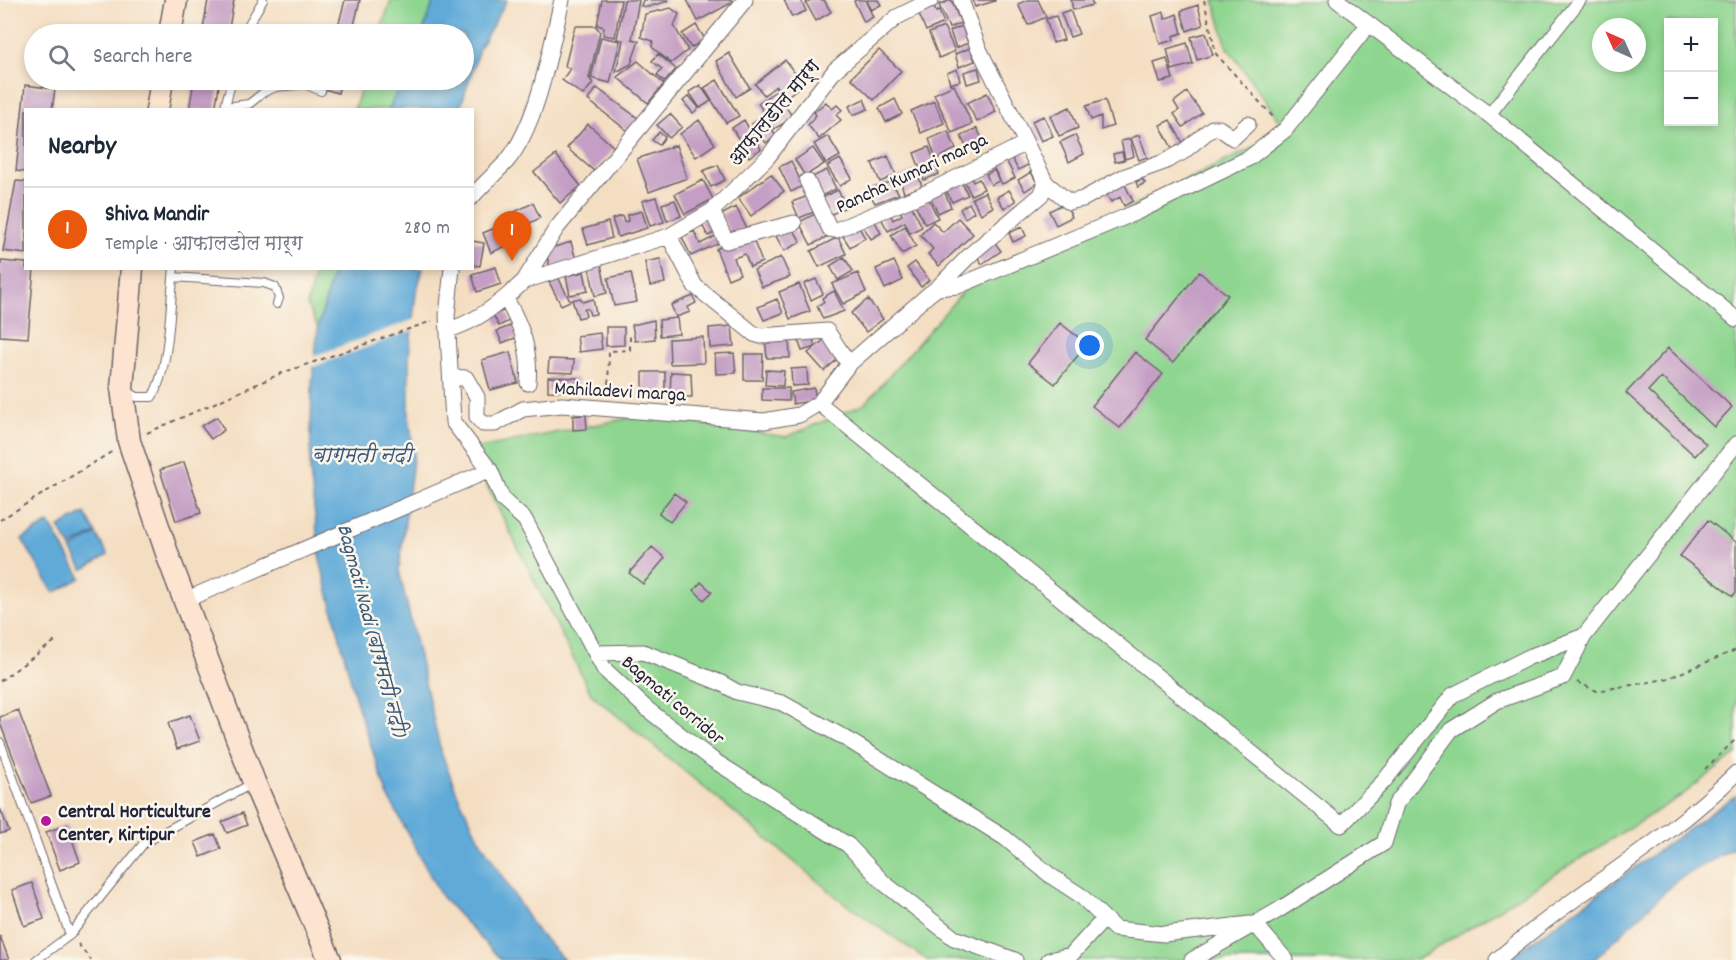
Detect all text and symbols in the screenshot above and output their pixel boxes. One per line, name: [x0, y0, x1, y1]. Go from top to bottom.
north arrow: [1592, 18, 1646, 72]
map controls: [1664, 18, 1718, 126]
button: +: [1664, 18, 1718, 72]
search box: [24, 24, 474, 90]
icon: search: [45, 41, 78, 74]
text: Search here: [93, 42, 192, 73]
street label: आफालडोल मार्ग: [723, 54, 829, 173]
button: −: [1664, 72, 1718, 126]
street label: Pancha Kumari marga: [832, 127, 993, 222]
text: Nearby: [48, 129, 116, 166]
text: Shiva Mandir: [105, 200, 209, 231]
pin: 1: [492, 212, 532, 261]
text: 1: [65, 215, 70, 243]
text: 280 m: [404, 215, 450, 243]
text: Temple · आफालडोल मार्ग: [105, 231, 303, 259]
your location: [1075, 331, 1104, 360]
street label: Mahiladevi marga: [553, 376, 687, 410]
water label: बागमती नदी: [312, 442, 416, 472]
water label: Bagmati Nadi (बागमती नदी): [327, 521, 413, 742]
street label: Bagmati corridor: [614, 650, 730, 753]
place label: Central Horticulture Center, Kirtipur: [58, 799, 211, 850]
marker: Central Horticulture Center, Kirtipur: [39, 814, 53, 828]

